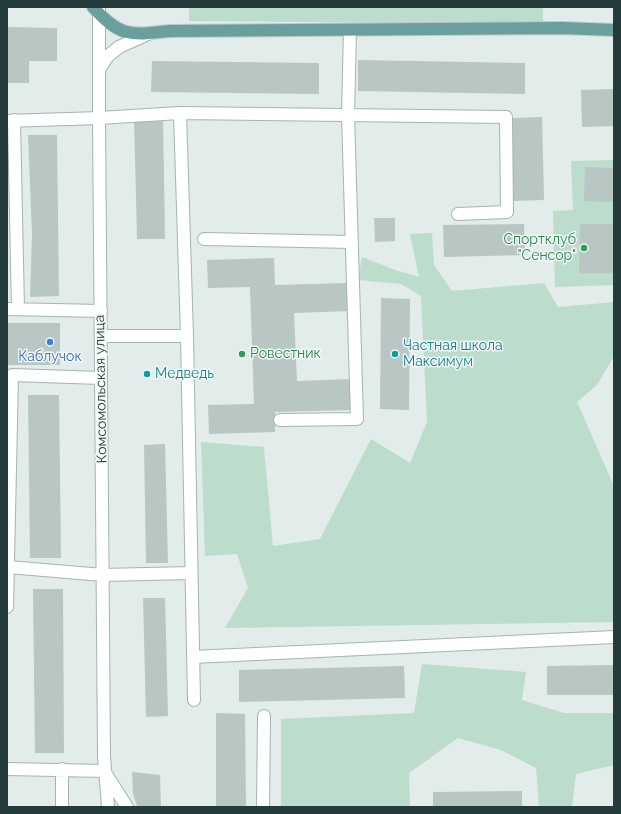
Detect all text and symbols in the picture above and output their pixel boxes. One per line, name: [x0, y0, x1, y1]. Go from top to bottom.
place label: Спортклуб "Сенсор": [503, 232, 576, 264]
marker: Спортклуб "Сенсор": [579, 243, 589, 253]
street label: Комсомольская улица: [91, 315, 111, 463]
marker: Каблучок: [45, 337, 55, 347]
place label: Частная школа Максимум: [403, 338, 503, 370]
place label: Ровестник: [250, 346, 321, 362]
place label: Каблучок: [18, 349, 82, 365]
marker: Ровестник: [237, 349, 247, 359]
marker: Частная школа Максимум: [390, 349, 400, 359]
place label: Медведь: [155, 366, 214, 382]
marker: Медведь: [142, 369, 152, 379]

